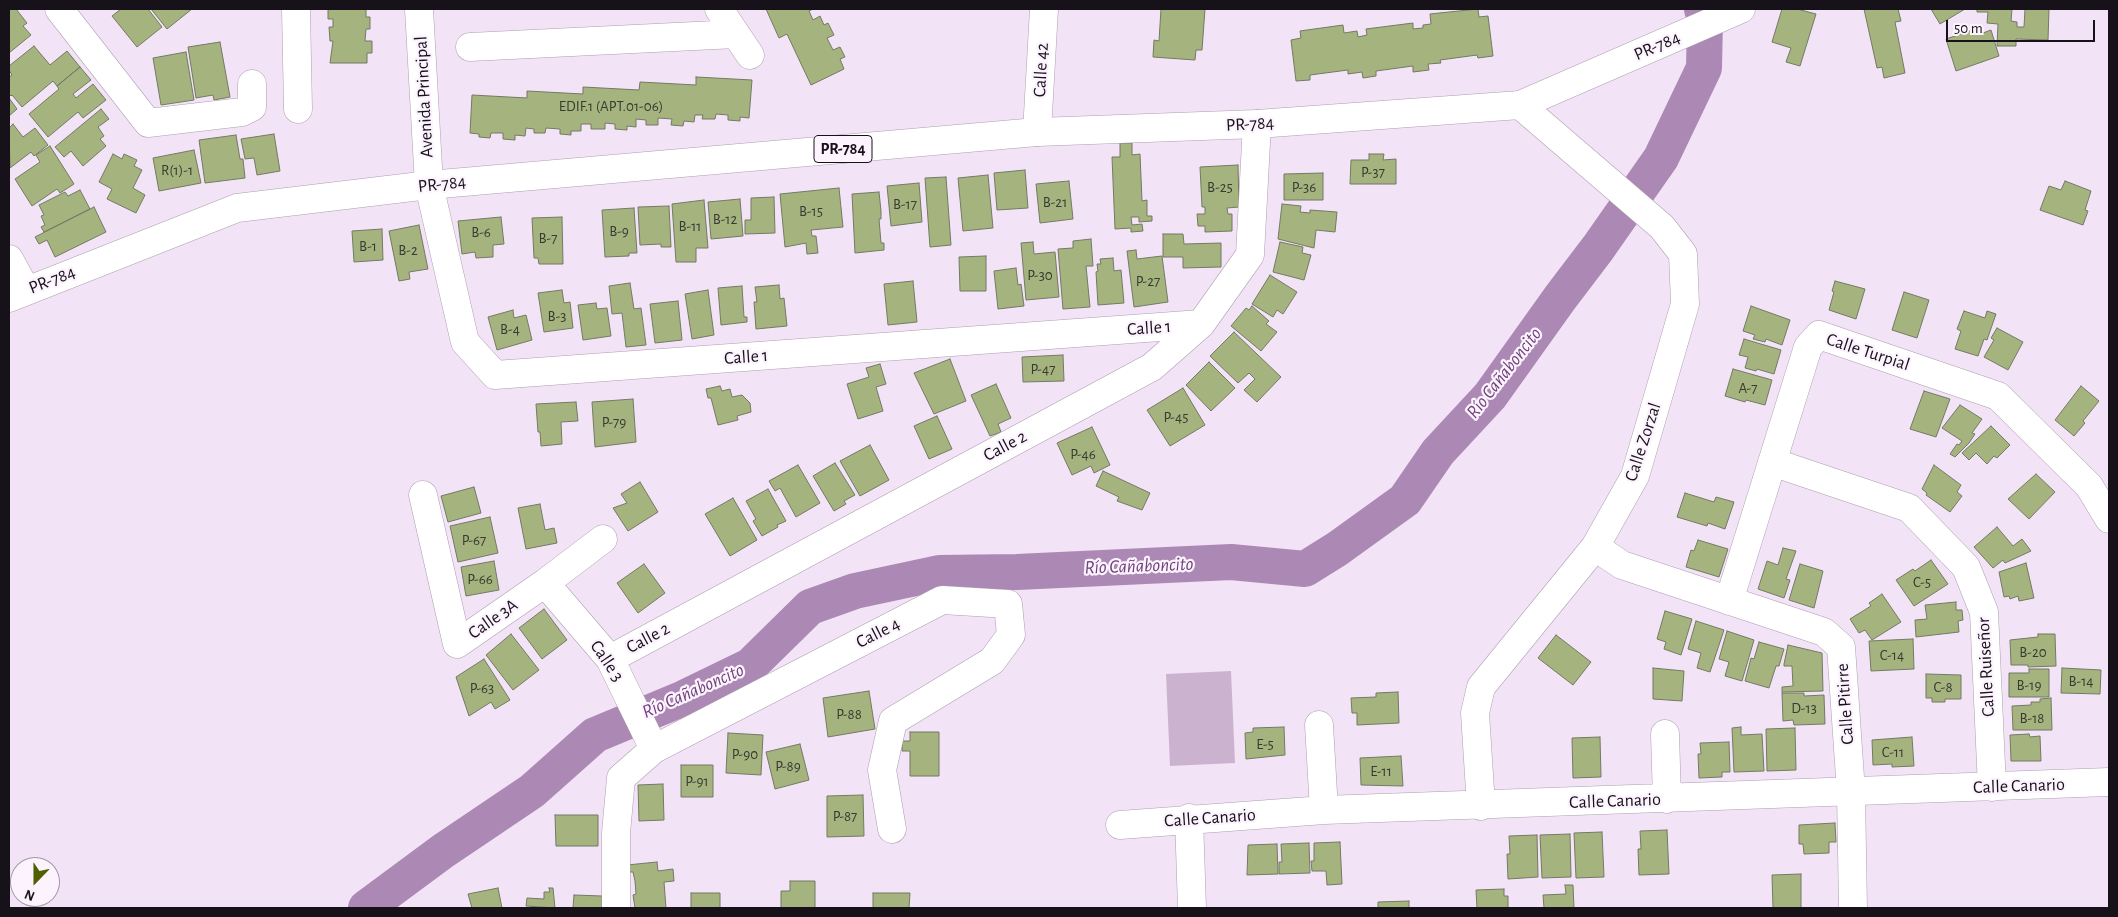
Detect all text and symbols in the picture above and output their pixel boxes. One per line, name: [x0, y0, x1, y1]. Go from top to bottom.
scale bar: [1948, 10, 2097, 42]
text: 50 m: [1954, 21, 1983, 36]
street label: PR-784: [1631, 27, 1683, 65]
street label: Avenida Principal: [410, 36, 438, 158]
street label: Calle 42: [1029, 42, 1053, 98]
house number: EDIF.1 (APT.01-06): [559, 97, 663, 115]
street label: PR-784: [1225, 112, 1275, 136]
road number: PR-784: [814, 136, 872, 162]
house number: R(1)-1: [161, 161, 193, 179]
house number: P-37: [1361, 163, 1385, 181]
street label: PR-784: [417, 171, 467, 197]
house number: B-25: [1207, 178, 1233, 196]
house number: P-36: [1292, 178, 1316, 196]
house number: B-21: [1043, 193, 1067, 211]
house number: B-17: [893, 195, 917, 213]
house number: B-15: [799, 202, 823, 220]
house number: B-12: [713, 210, 737, 228]
house number: B-11: [679, 217, 701, 235]
house number: B-9: [609, 222, 629, 240]
house number: B-6: [471, 223, 491, 241]
house number: B-7: [539, 229, 557, 247]
house number: B-1: [359, 237, 377, 255]
house number: B-2: [398, 241, 418, 259]
street label: PR-784: [26, 261, 78, 299]
house number: P-30: [1027, 266, 1053, 284]
house number: P-27: [1136, 272, 1160, 290]
house number: B-3: [548, 307, 566, 325]
street label: Calle 1: [1126, 316, 1172, 340]
house number: B-4: [500, 320, 520, 338]
water label: Río Cañaboncito: [1461, 323, 1547, 423]
street label: Calle Turpial: [1824, 328, 1912, 376]
street label: Calle 1: [723, 345, 769, 369]
house number: P-47: [1031, 360, 1055, 378]
house number: A-7: [1739, 379, 1757, 397]
street label: Calle Zorzal: [1620, 400, 1666, 484]
house number: P-45: [1164, 408, 1188, 426]
house number: P-79: [602, 413, 626, 431]
street label: Calle 2: [980, 426, 1030, 466]
house number: P-46: [1070, 445, 1096, 463]
house number: P-67: [462, 531, 486, 549]
water label: Río Cañaboncito: [1084, 553, 1194, 579]
house number: P-66: [467, 570, 493, 588]
house number: C-5: [1913, 573, 1931, 591]
street label: Calle 3A: [464, 594, 522, 644]
street label: Calle 4: [852, 613, 904, 653]
street label: Calle Ruiseñor: [1973, 617, 1999, 717]
street label: Calle 2: [623, 618, 673, 658]
street label: Calle 3: [585, 636, 629, 686]
house number: B-20: [2019, 643, 2047, 661]
house number: C-14: [1880, 646, 1904, 664]
water label: Río Cañaboncito: [639, 658, 747, 724]
street label: Calle Pitirre: [1831, 663, 1859, 745]
house number: B-14: [2068, 672, 2094, 690]
house number: B-19: [2017, 676, 2041, 694]
house number: C-8: [1933, 678, 1953, 696]
house number: P-63: [470, 679, 494, 697]
house number: D-13: [1791, 699, 1817, 717]
house number: P-88: [836, 705, 862, 723]
house number: B-18: [2020, 709, 2044, 727]
house number: E-5: [1256, 735, 1274, 753]
house number: C-11: [1882, 743, 1904, 761]
house number: P-90: [732, 745, 758, 763]
house number: P-89: [775, 757, 801, 775]
house number: E-11: [1370, 762, 1392, 780]
house number: P-91: [685, 772, 709, 790]
street label: Calle Canario: [1973, 774, 2065, 798]
street label: Calle Canario: [1569, 789, 1661, 813]
street label: Calle Canario: [1163, 804, 1257, 832]
house number: P-87: [833, 807, 857, 825]
north arrow: [10, 857, 60, 907]
text: N: [23, 887, 37, 903]

